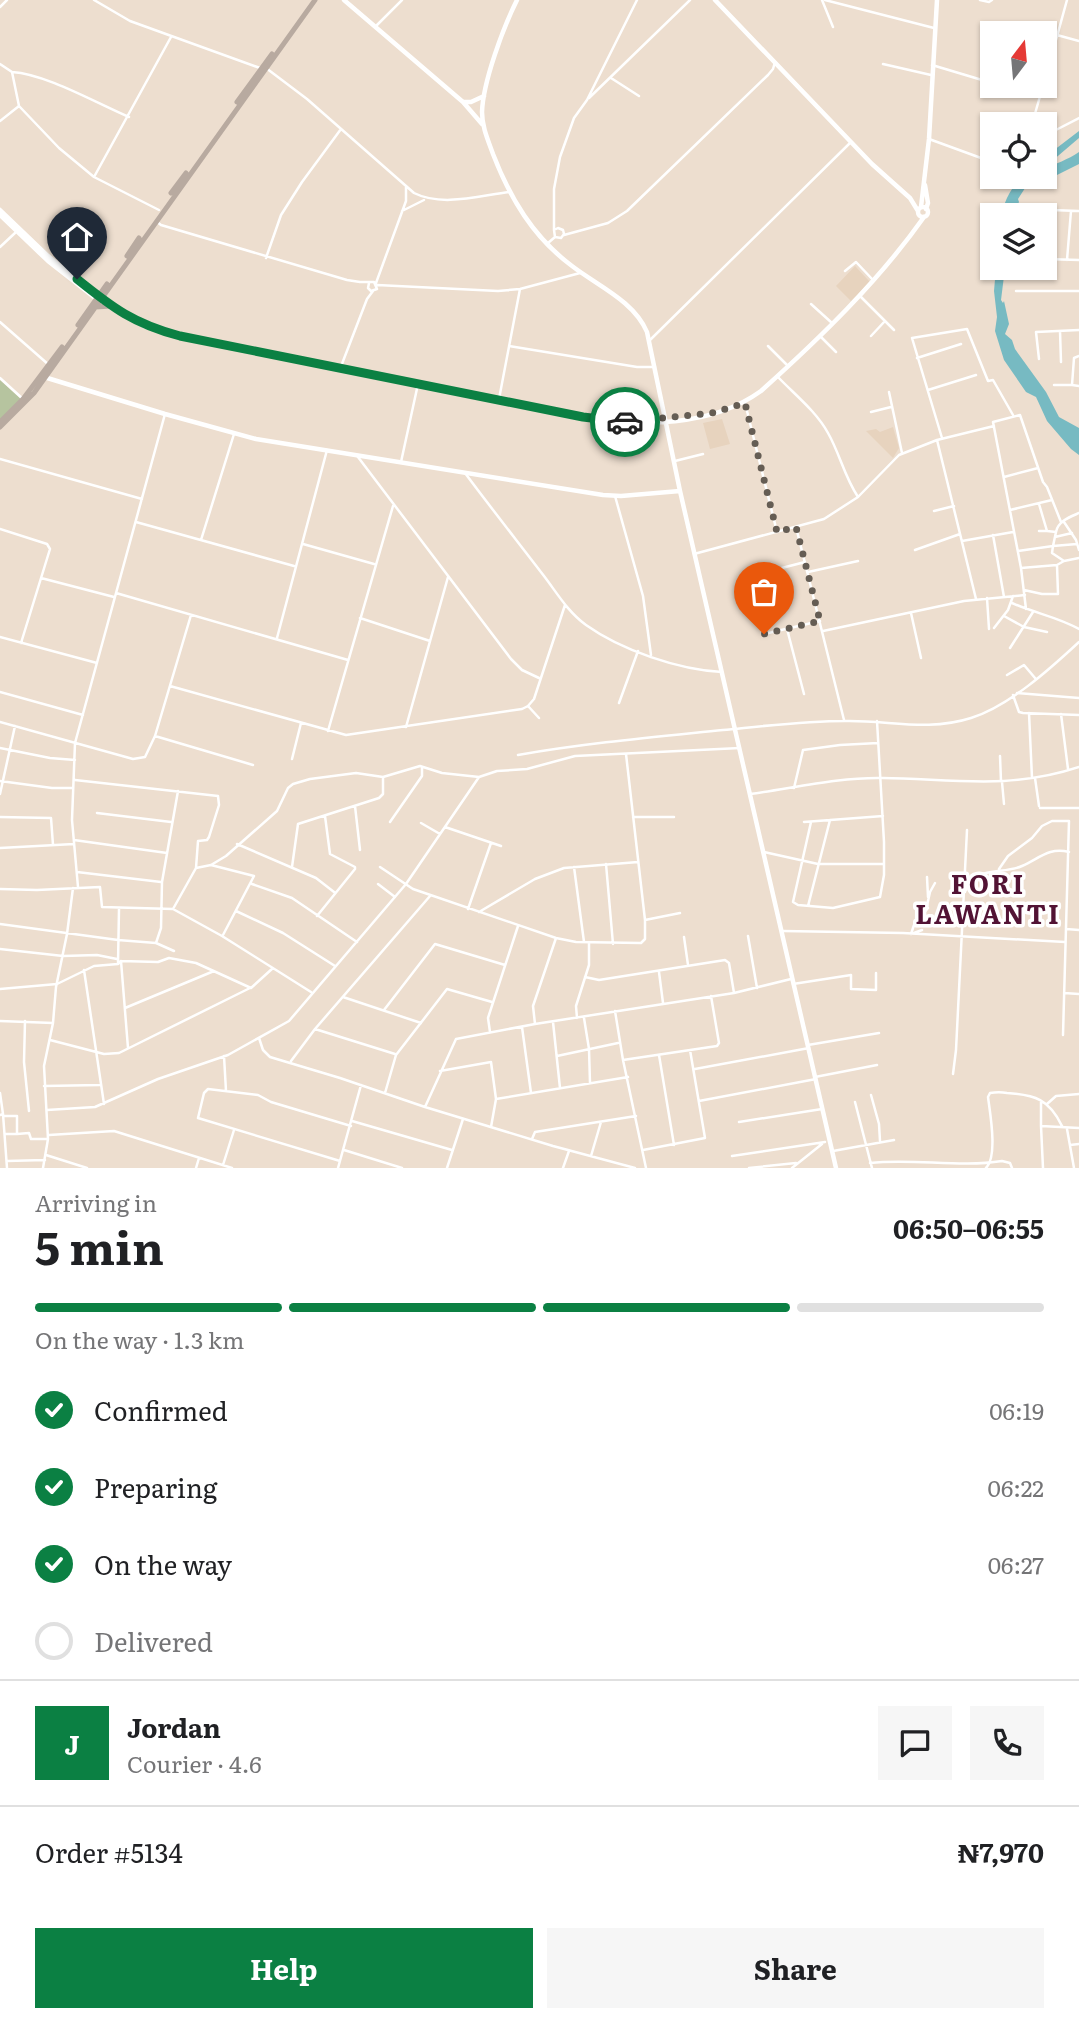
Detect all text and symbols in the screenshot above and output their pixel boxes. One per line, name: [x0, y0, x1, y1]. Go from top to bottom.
north arrow: [980, 21, 1057, 98]
map controls: [980, 21, 1057, 280]
button: locate: [980, 112, 1057, 189]
button: layers: [980, 203, 1057, 280]
pin: [47, 207, 107, 279]
icon: home: [58, 218, 96, 256]
courier: [590, 387, 660, 457]
icon: car: [606, 403, 644, 441]
pin: [734, 562, 794, 634]
icon: bag: [745, 573, 783, 611]
district label: FORI LAWANTI: [915, 863, 1061, 932]
text: Arriving in: [35, 1185, 157, 1219]
text: 06:50–06:55: [893, 1208, 1044, 1247]
text: 5 min: [35, 1211, 164, 1279]
text: On the way · 1.3 km: [35, 1322, 244, 1356]
text: Confirmed: [94, 1390, 228, 1429]
icon: check: [35, 1391, 73, 1429]
text: 06:19: [989, 1393, 1044, 1427]
text: Preparing: [94, 1467, 217, 1506]
icon: check: [35, 1468, 73, 1506]
text: 06:22: [988, 1470, 1044, 1504]
text: On the way: [94, 1544, 232, 1583]
icon: check: [35, 1545, 73, 1583]
text: 06:27: [988, 1547, 1044, 1581]
text: Delivered: [94, 1621, 213, 1660]
button: chat: [878, 1706, 952, 1780]
button: phone: [970, 1706, 1044, 1780]
text: Jordan: [127, 1707, 221, 1746]
text: J: [65, 1724, 79, 1763]
text: Courier · 4.6: [127, 1746, 262, 1780]
text: Order #5134: [35, 1832, 183, 1871]
text: ₦7,970: [957, 1832, 1044, 1871]
button: Help: [35, 1928, 533, 2008]
button: Share: [547, 1928, 1044, 2008]

